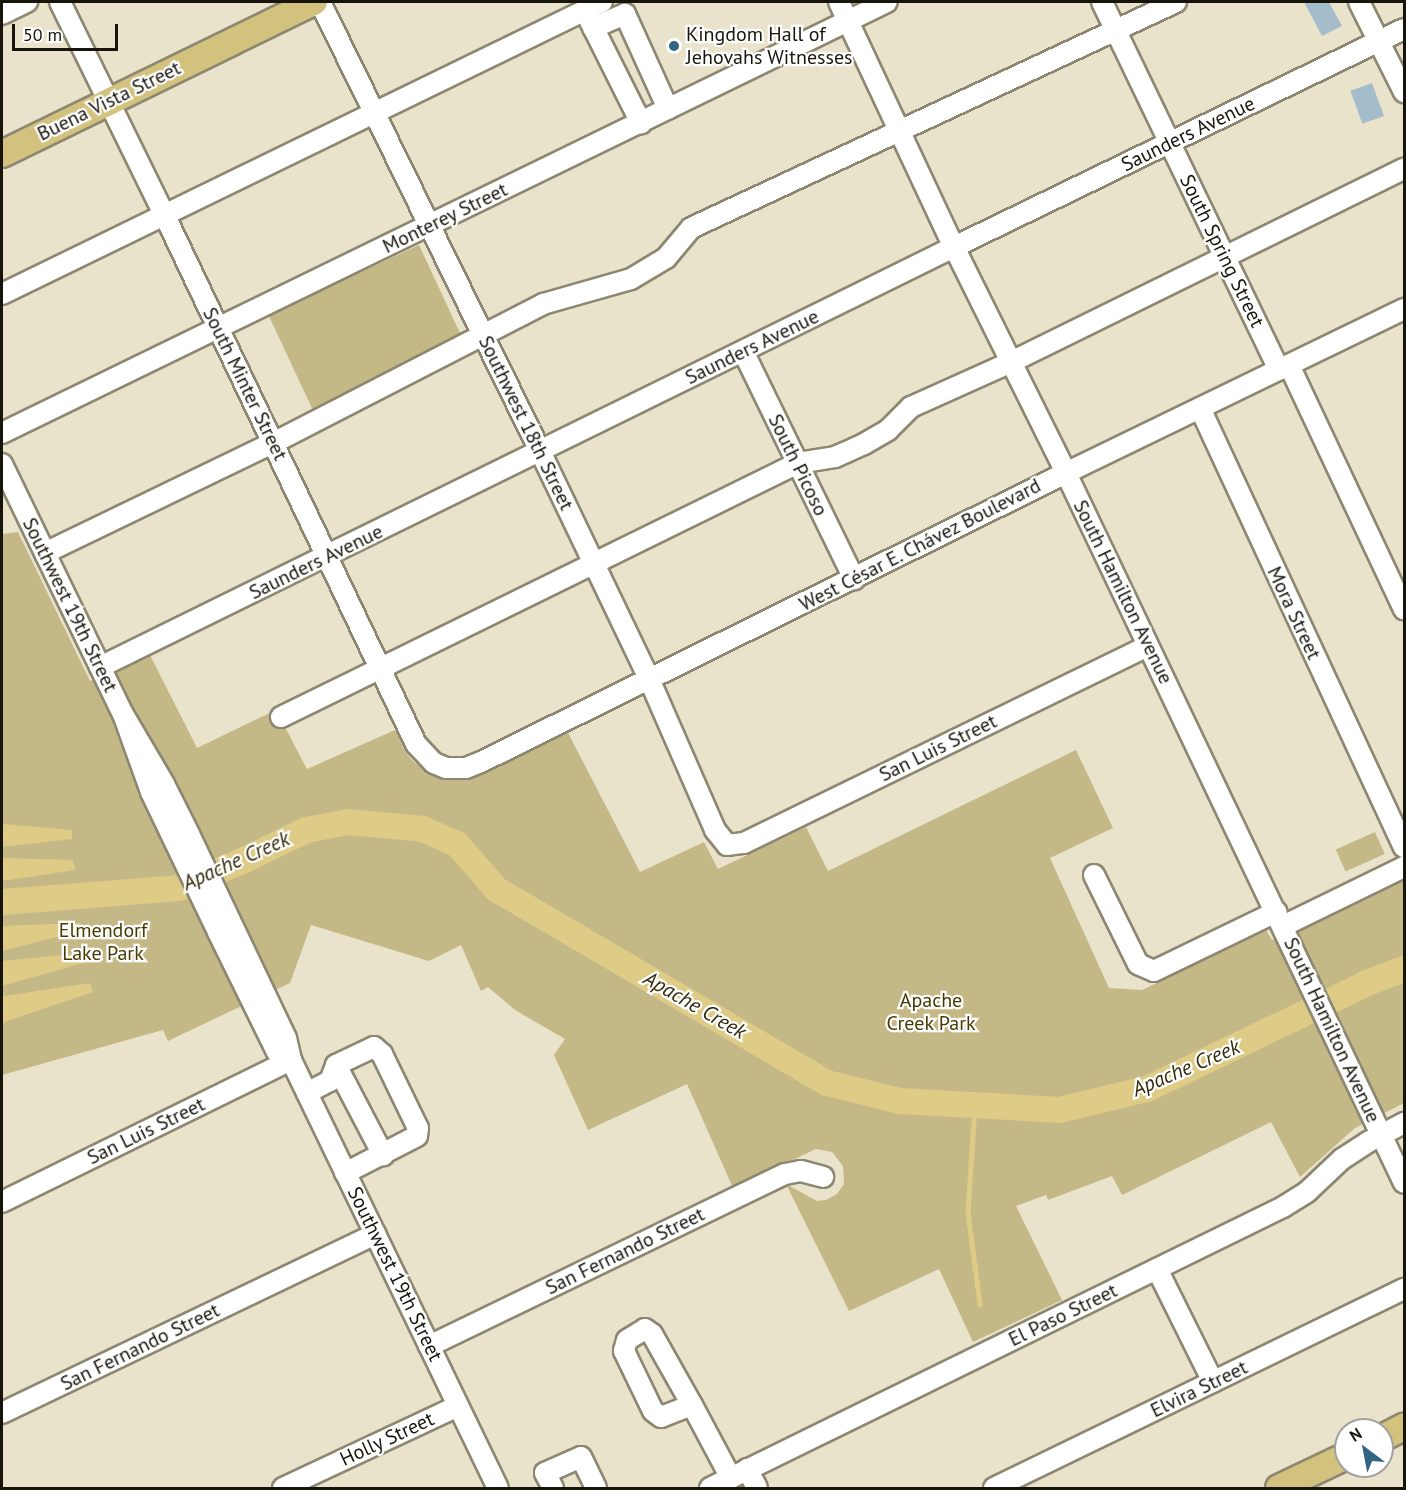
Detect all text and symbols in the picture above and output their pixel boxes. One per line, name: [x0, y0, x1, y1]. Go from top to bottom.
scale bar: [15, 12, 122, 50]
place label: Kingdom Hall of Jehovahs Witnesses: [686, 22, 853, 69]
text: 50 m: [23, 23, 62, 46]
marker: Kingdom Hall of Jehovahs Witnesses: [667, 39, 681, 53]
street label: Buena Vista Street: [33, 56, 185, 146]
street label: Saunders Avenue: [1117, 91, 1259, 177]
street label: South Spring Street: [1175, 171, 1269, 331]
street label: Monterey Street: [378, 177, 512, 259]
street label: South Minter Street: [198, 304, 292, 464]
street label: Saunders Avenue: [681, 304, 823, 390]
street label: Southwest 18th Street: [473, 332, 579, 514]
street label: South Picoso: [763, 410, 833, 520]
street label: West César E. Chávez Boulevard: [794, 473, 1046, 617]
street label: South Hamilton Avenue: [1068, 496, 1178, 688]
street label: Southwest 19th Street: [17, 514, 123, 696]
street label: Saunders Avenue: [245, 519, 387, 605]
street label: Mora Street: [1262, 563, 1326, 663]
street label: San Luis Street: [875, 709, 1001, 787]
water label: Apache Creek: [179, 826, 293, 896]
park label: Elmendorf Lake Park: [59, 919, 147, 966]
street label: South Hamilton Avenue: [1278, 933, 1386, 1127]
water label: Apache Creek: [639, 965, 751, 1045]
park label: Apache Creek Park: [886, 989, 976, 1036]
water label: Apache Creek: [1128, 1034, 1244, 1102]
street label: San Luis Street: [83, 1092, 209, 1170]
street label: Southwest 19th Street: [342, 1183, 448, 1365]
street label: San Fernando Street: [542, 1202, 708, 1300]
street label: El Paso Street: [1005, 1278, 1121, 1352]
street label: San Fernando Street: [57, 1298, 223, 1396]
street label: Elvira Street: [1147, 1355, 1251, 1423]
street label: Holly Street: [336, 1407, 438, 1471]
north arrow: [1334, 1418, 1394, 1478]
text: N: [1346, 1423, 1365, 1446]

